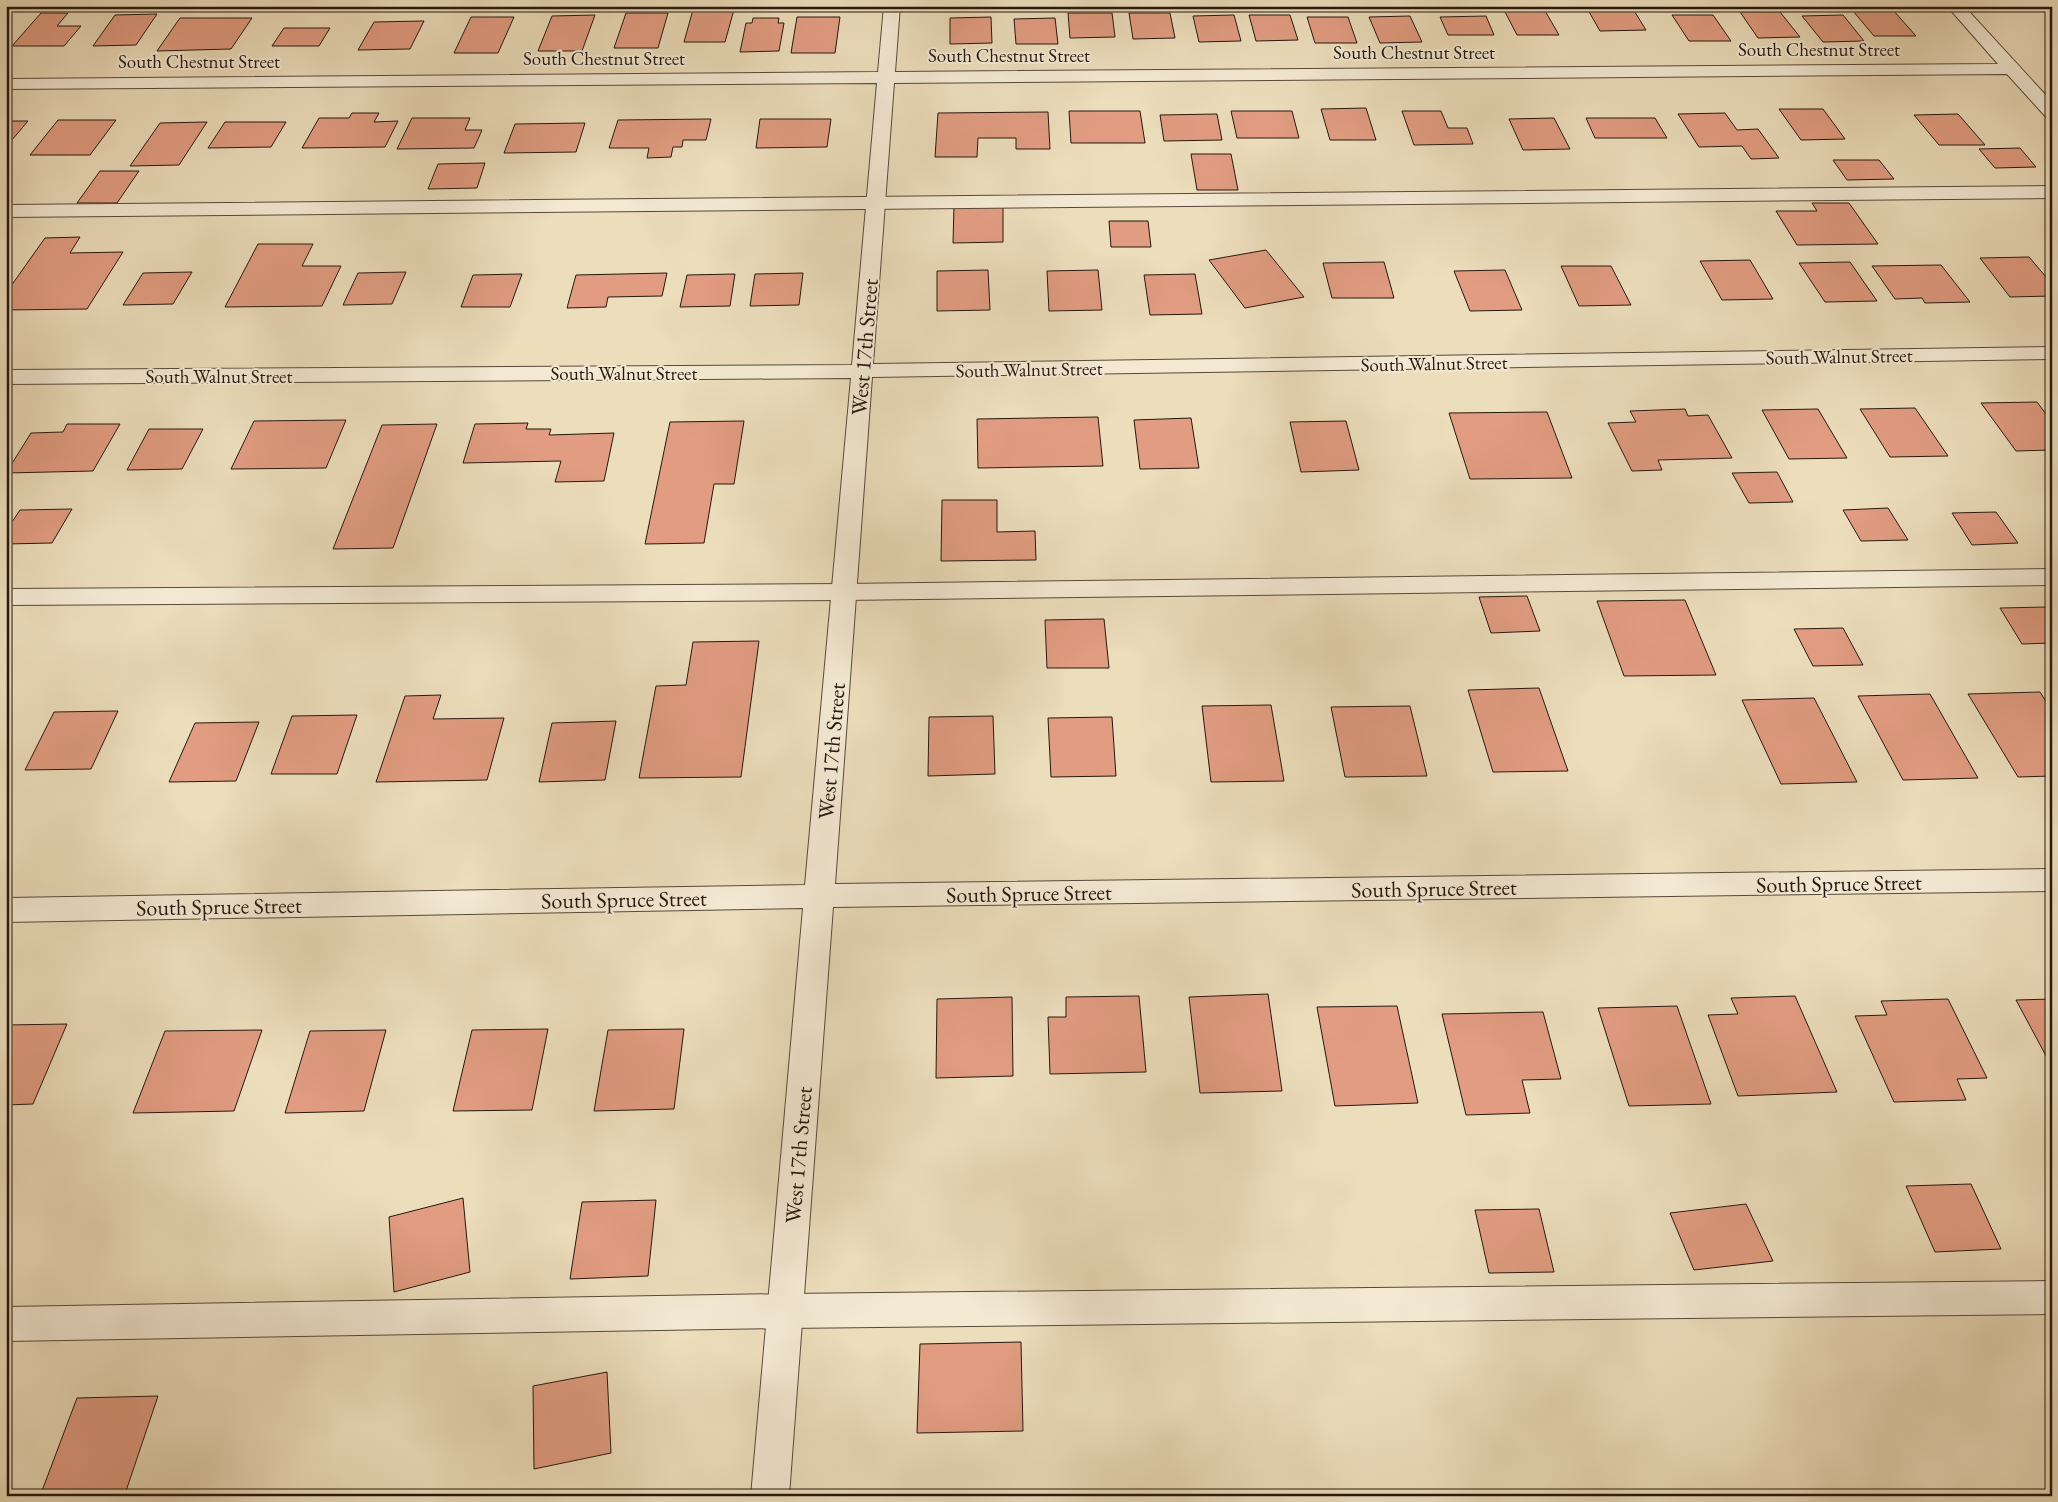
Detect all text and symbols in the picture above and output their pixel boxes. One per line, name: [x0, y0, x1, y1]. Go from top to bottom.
street label: South Chestnut Street: [1738, 37, 1900, 62]
street label: South Chestnut Street: [1333, 40, 1495, 65]
street label: South Chestnut Street: [928, 43, 1090, 68]
street label: South Chestnut Street: [523, 46, 685, 71]
street label: South Chestnut Street: [118, 49, 280, 74]
street label: West 17th Street: [844, 277, 885, 417]
street label: South Walnut Street: [1765, 343, 1913, 370]
street label: South Walnut Street: [1360, 350, 1508, 377]
street label: South Walnut Street: [955, 356, 1103, 383]
street label: South Walnut Street: [550, 361, 698, 386]
street label: South Walnut Street: [145, 364, 293, 389]
street label: West 17th Street: [811, 681, 852, 821]
street label: South Spruce Street: [1756, 868, 1922, 899]
street label: South Spruce Street: [1351, 873, 1517, 904]
street label: South Spruce Street: [946, 878, 1112, 909]
street label: South Spruce Street: [541, 884, 707, 915]
street label: South Spruce Street: [136, 891, 302, 922]
street label: West 17th Street: [778, 1085, 819, 1225]

